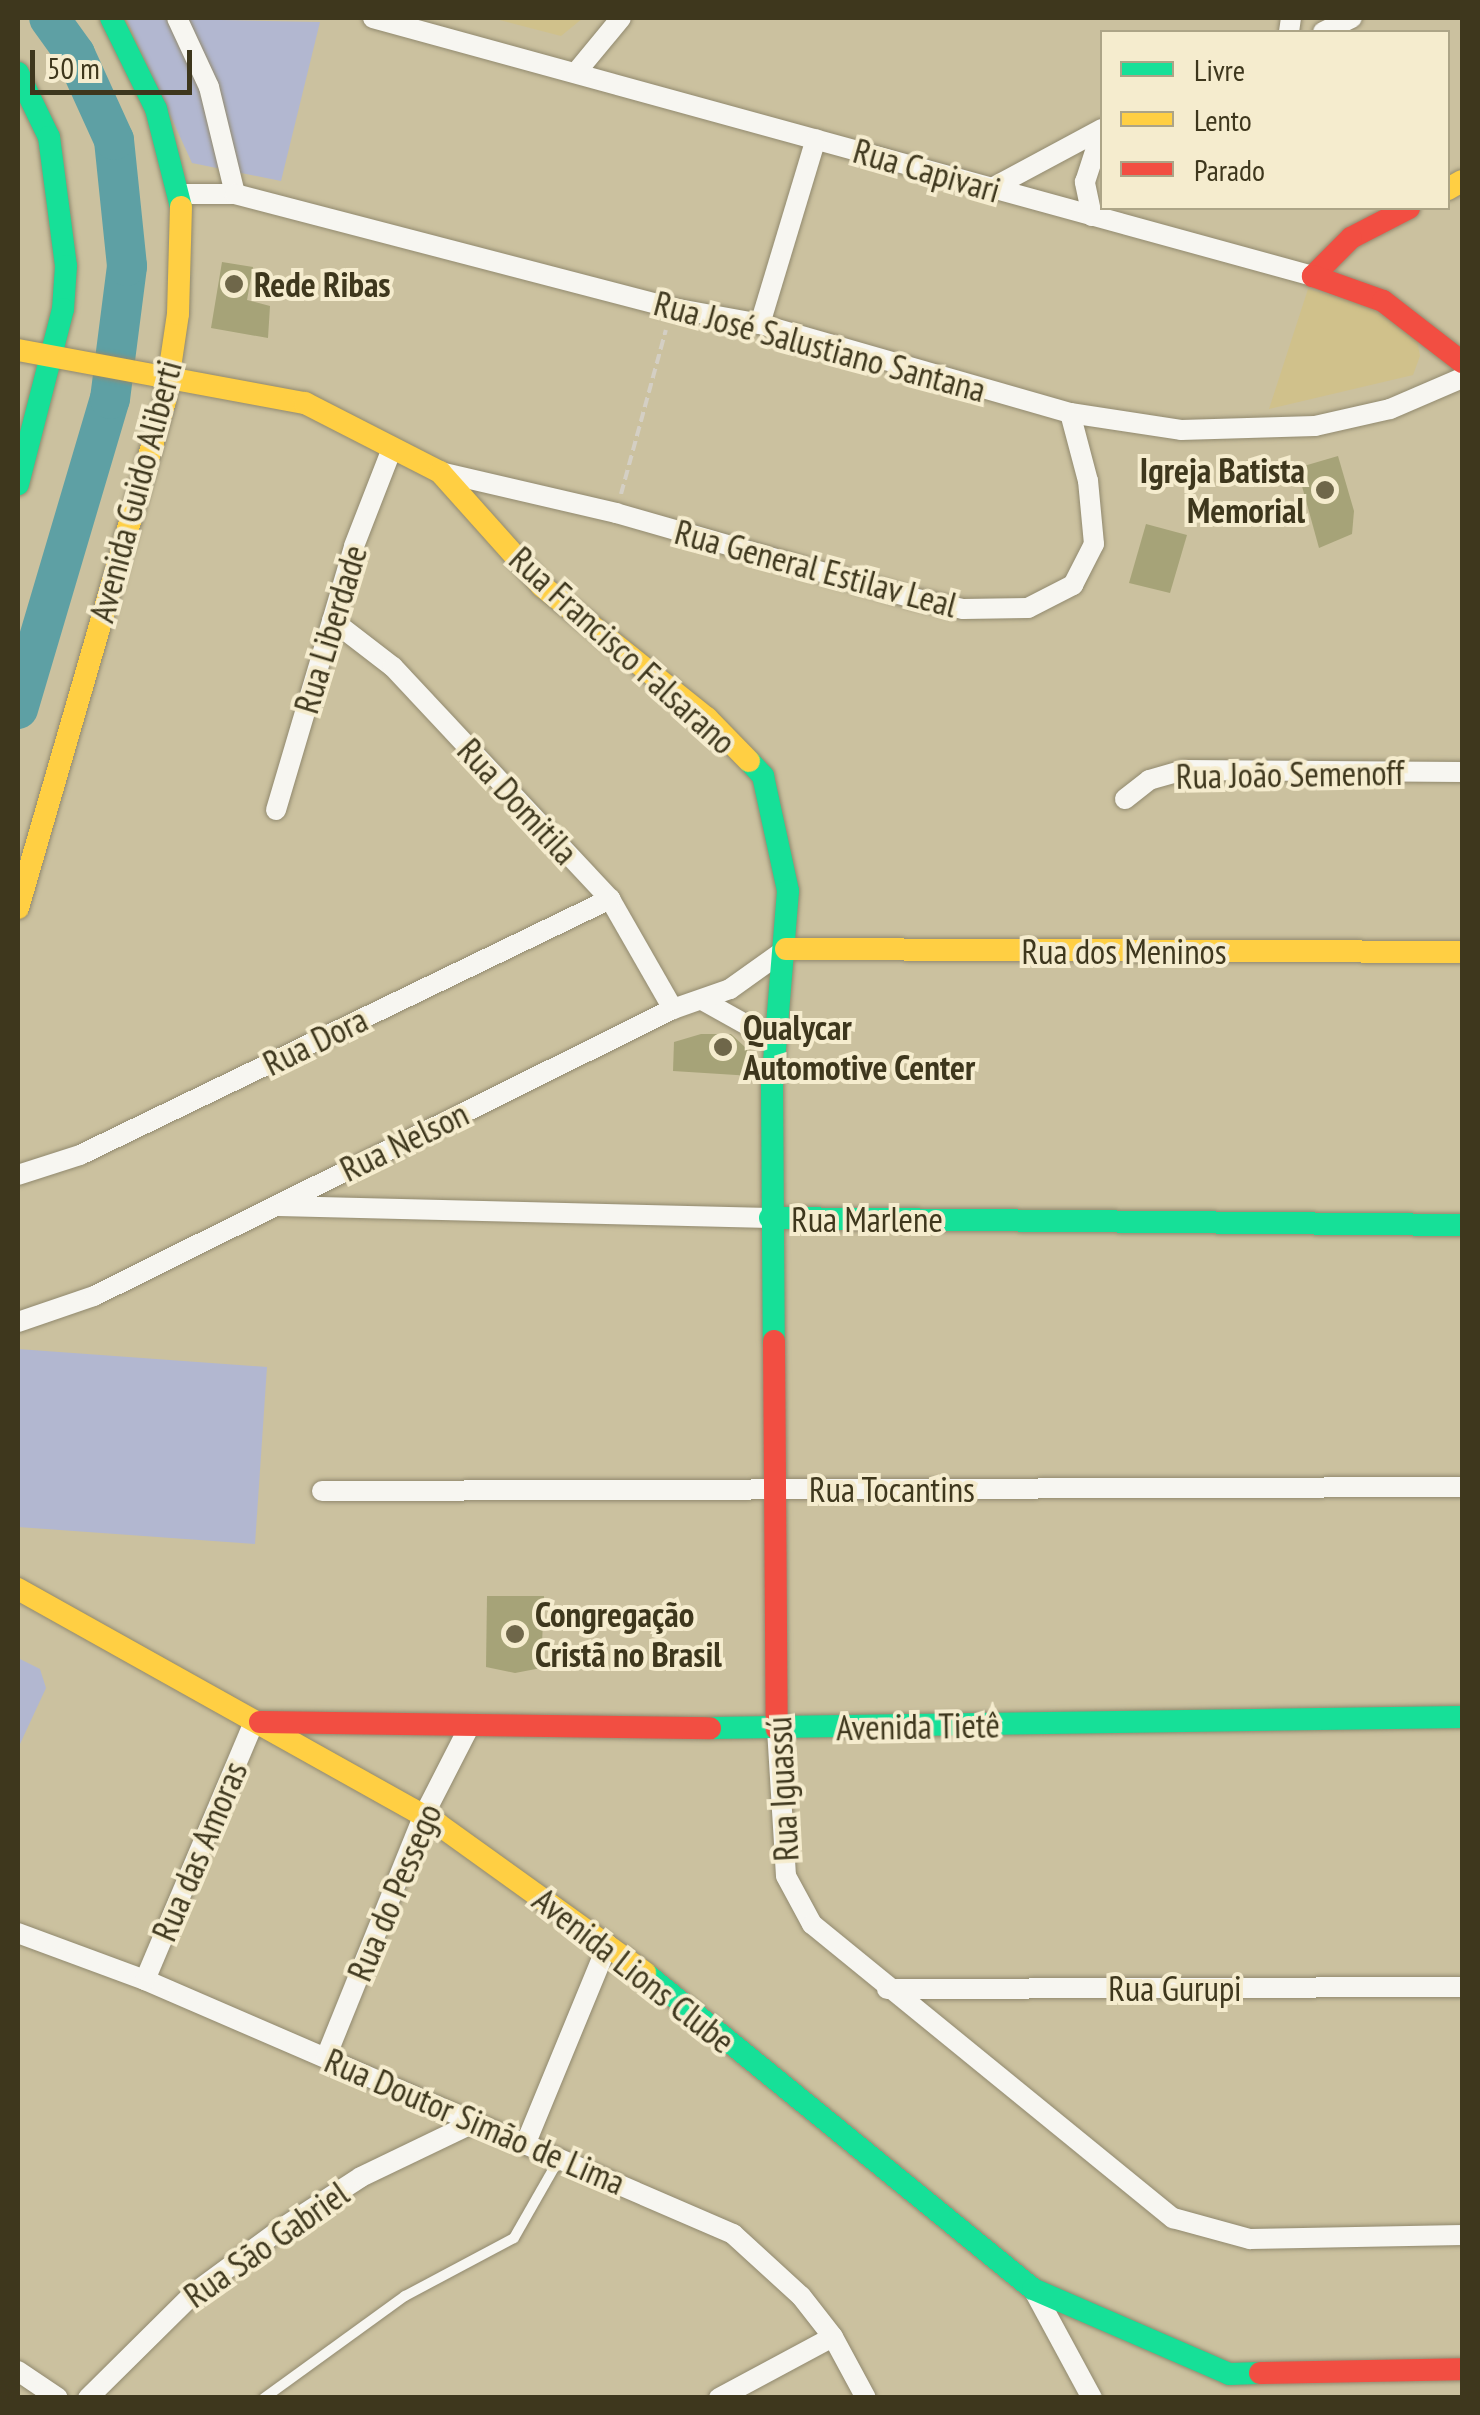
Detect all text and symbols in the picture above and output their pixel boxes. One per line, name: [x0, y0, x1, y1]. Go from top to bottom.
scale bar: [35, 30, 198, 92]
legend: [1100, 30, 1450, 210]
text: 50 m: [47, 48, 100, 87]
text: Livre: [1194, 50, 1245, 89]
text: Lento: [1194, 100, 1252, 139]
street label: Rua Capivari: [849, 129, 1005, 211]
text: Parado: [1194, 150, 1265, 189]
place label: Rede Ribas: [254, 263, 391, 305]
marker: Rede Ribas: [223, 273, 245, 295]
street label: Rua José Salustiano Santana: [650, 282, 990, 410]
street label: Avenida Guido Aliberti: [80, 355, 190, 627]
place label: Igreja Batista Memorial: [1140, 449, 1305, 531]
marker: Igreja Batista Memorial: [1314, 479, 1336, 501]
street label: Rua General Estilav Leal: [670, 510, 962, 626]
street label: Rua Francisco Falsarano: [501, 537, 745, 763]
street label: Rua Liberdade: [285, 540, 375, 718]
street label: Rua Domitila: [449, 729, 587, 873]
street label: Rua João Semenoff: [1175, 751, 1405, 797]
street label: Rua dos Meninos: [1022, 930, 1226, 972]
street label: Rua Dora: [256, 998, 374, 1084]
place label: Qualycar Automotive Center: [743, 1006, 976, 1088]
marker: Qualycar Automotive Center: [712, 1036, 734, 1058]
street label: Rua Nelson: [333, 1092, 475, 1190]
street label: Rua Marlene: [791, 1198, 943, 1240]
street label: Rua Tocantins: [809, 1468, 975, 1510]
place label: Congregação Cristã no Brasil: [535, 1593, 722, 1675]
marker: Congregação Cristã no Brasil: [504, 1623, 526, 1645]
street label: Avenida Tietê: [835, 1704, 1001, 1748]
street label: Rua Iguassú: [757, 1716, 807, 1862]
street label: Rua das Amoras: [142, 1755, 256, 1947]
street label: Rua do Pessego: [338, 1797, 450, 1987]
street label: Avenida Lions Clube: [525, 1878, 743, 2062]
street label: Rua Gurupi: [1108, 1967, 1242, 2009]
street label: Rua Doutor Simão de Lima: [319, 2039, 631, 2203]
street label: Rua São Gabriel: [176, 2172, 356, 2316]

